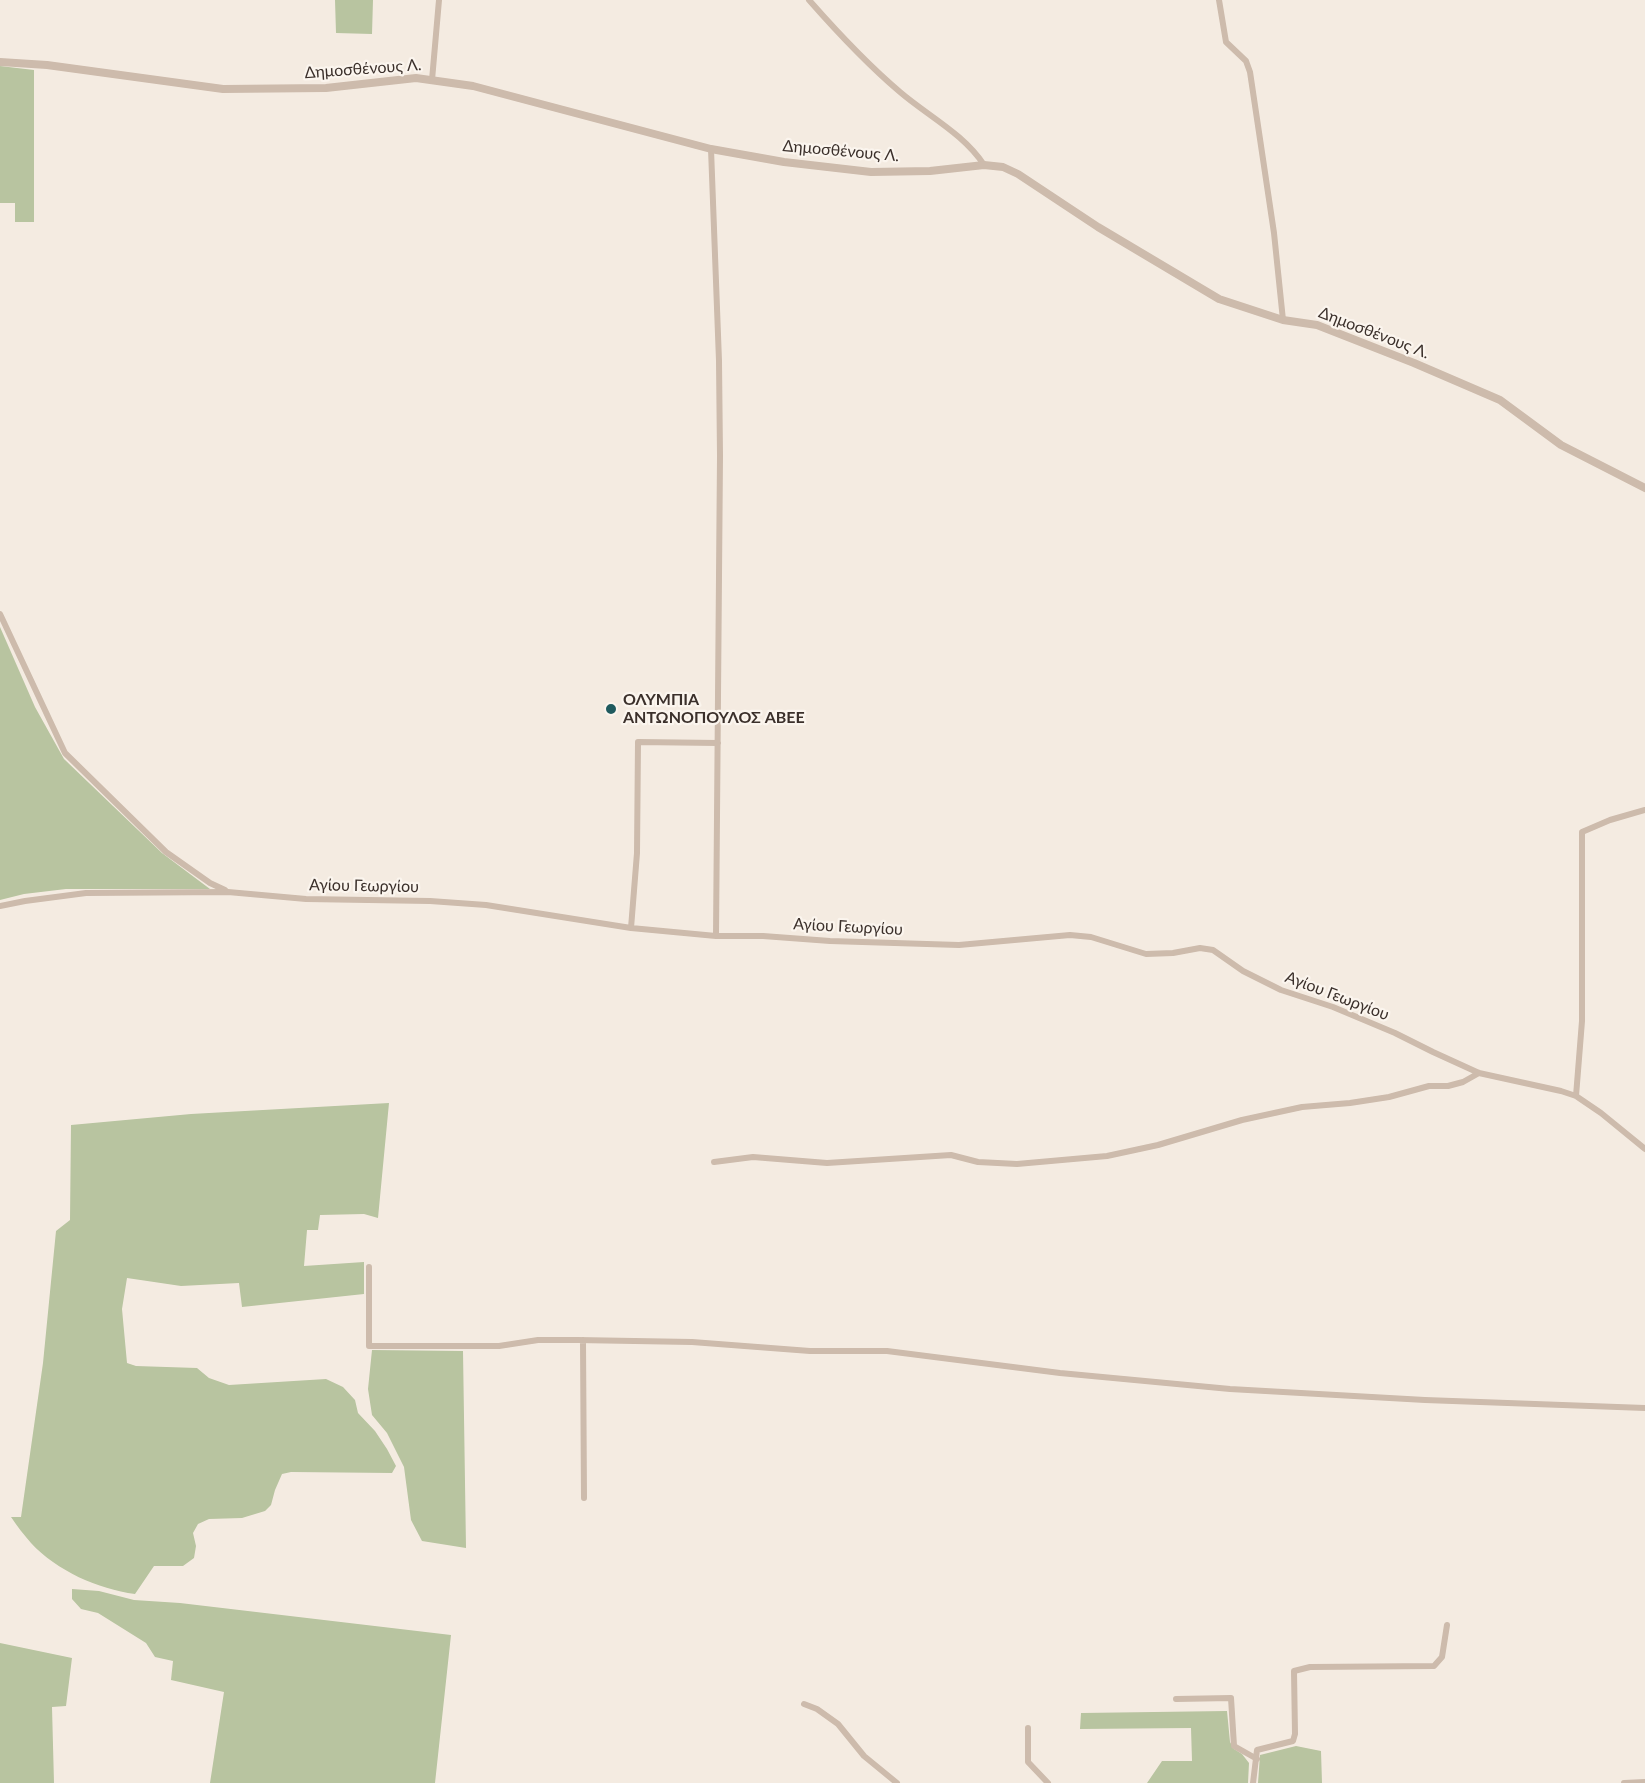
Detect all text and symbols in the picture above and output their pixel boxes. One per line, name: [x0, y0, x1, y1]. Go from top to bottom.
street label: Δημοσθένους Λ.: [304, 55, 422, 83]
street label: Δημοσθένους Λ.: [782, 136, 900, 166]
street label: Δημοσθένους Λ.: [1316, 303, 1432, 363]
place label: ΟΛΥΜΠΙΑ ΑΝΤΩΝΟΠΟΥΛΟΣ ΑΒΕΕ: [623, 690, 805, 728]
marker: ΟΛΥΜΠΙΑ ΑΝΤΩΝΟΠΟΥΛΟΣ ΑΒΕΕ: [604, 702, 618, 716]
street label: Αγίου Γεωργίου: [309, 875, 419, 897]
street label: Αγίου Γεωργίου: [793, 915, 903, 939]
street label: Αγίου Γεωργίου: [1282, 967, 1392, 1025]

